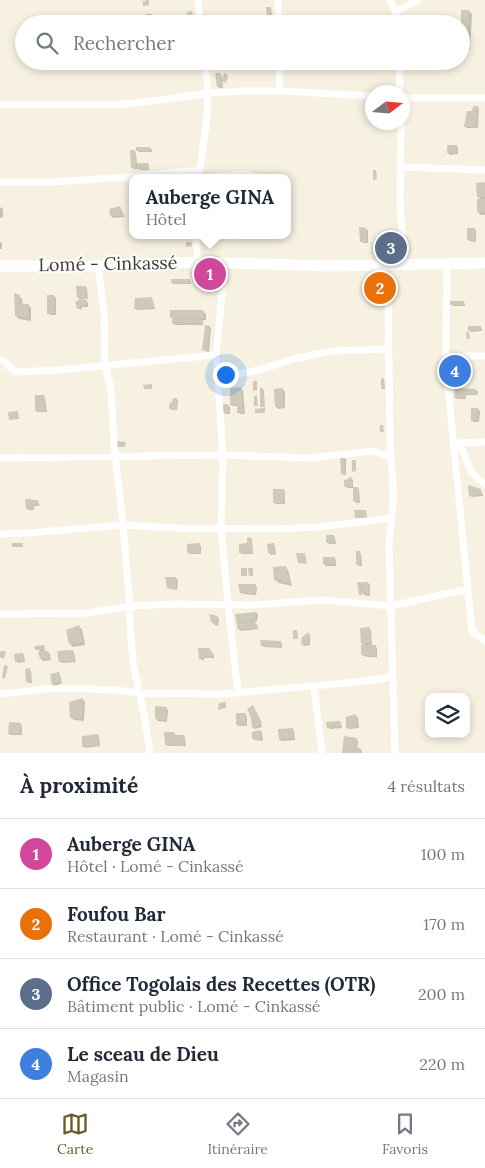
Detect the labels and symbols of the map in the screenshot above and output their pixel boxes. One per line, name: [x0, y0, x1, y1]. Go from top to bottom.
north arrow: [365, 85, 410, 130]
pin: 3: [375, 229, 407, 267]
street label: Lomé - Cinkassé: [38, 251, 178, 276]
pin: 1: [194, 255, 226, 293]
pin: 2: [364, 269, 396, 307]
pin: 4: [439, 352, 471, 390]
your location: [213, 362, 239, 388]

